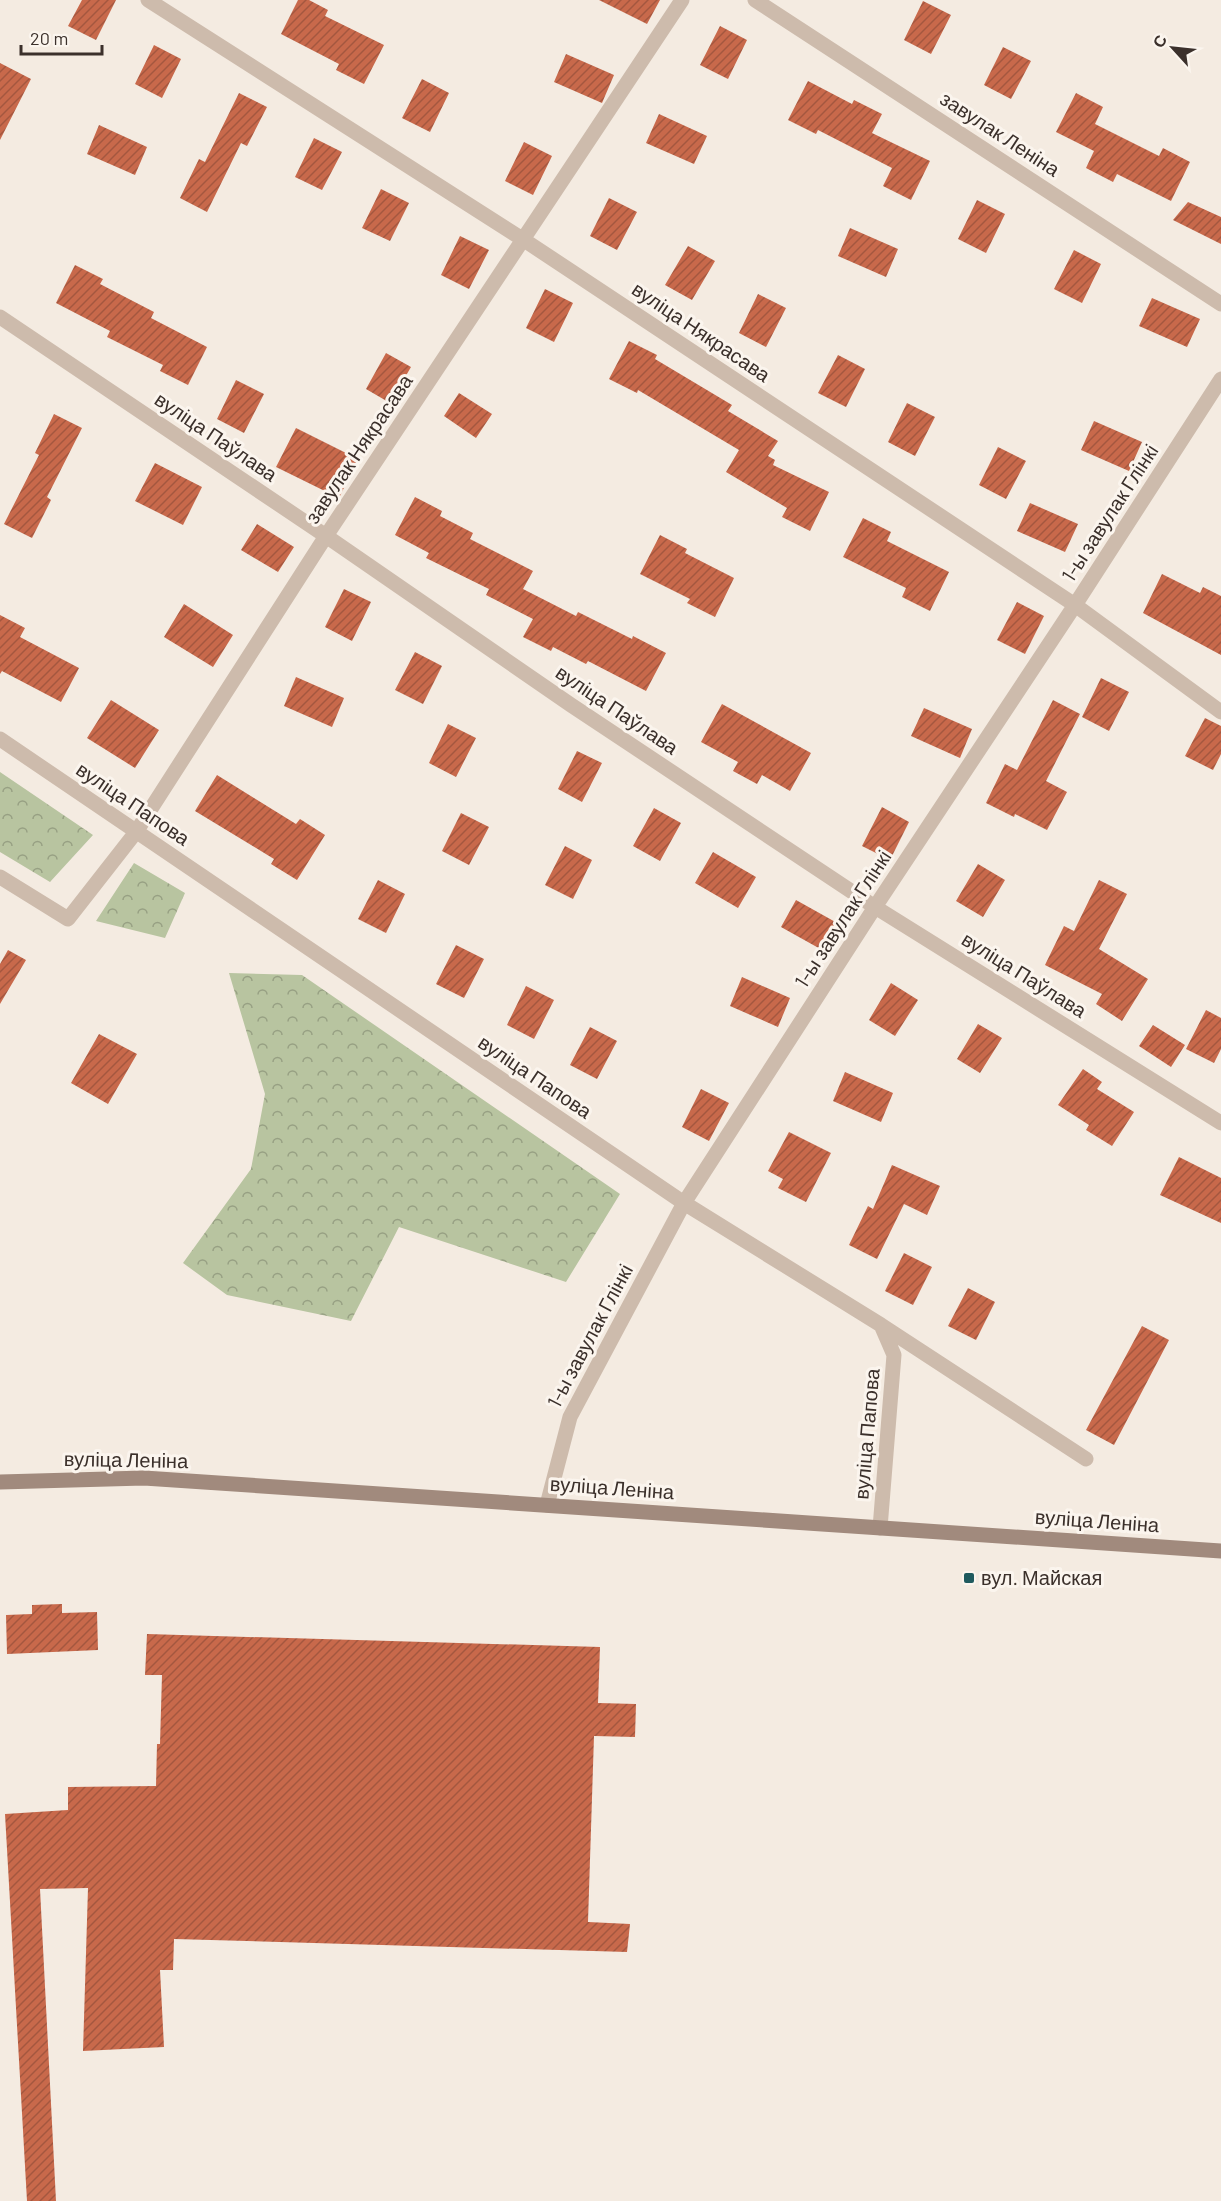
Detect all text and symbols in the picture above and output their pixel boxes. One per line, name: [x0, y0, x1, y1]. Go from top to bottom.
scale bar: [21, 18, 102, 56]
north arrow: [1143, 18, 1203, 78]
text: 20 m: [30, 27, 68, 49]
text: С: [1148, 31, 1170, 50]
street label: завулак Леніна: [936, 86, 1065, 181]
street label: вуліца Някрасава: [628, 276, 776, 387]
street label: завулак Някрасава: [299, 369, 417, 527]
street label: вуліца Паўлава: [151, 386, 283, 486]
street label: 1-ы завулак Глінкі: [1056, 439, 1162, 586]
street label: вуліца Паўлава: [552, 659, 684, 759]
street label: вуліца Папова: [72, 756, 195, 850]
street label: 1-ы завулак Глінкі: [789, 845, 895, 992]
street label: вуліца Паўлава: [958, 926, 1092, 1022]
street label: вуліца Папова: [474, 1029, 597, 1123]
street label: 1-ы завулак Глінкі: [541, 1260, 637, 1411]
street label: вуліца Папова: [848, 1367, 884, 1500]
street label: вуліца Леніна: [64, 1446, 189, 1472]
street label: вуліца Леніна: [549, 1471, 676, 1503]
street label: вуліца Леніна: [1034, 1504, 1161, 1536]
place label: вул. Майская: [981, 1565, 1102, 1589]
marker: вул. Майская: [962, 1571, 976, 1585]

